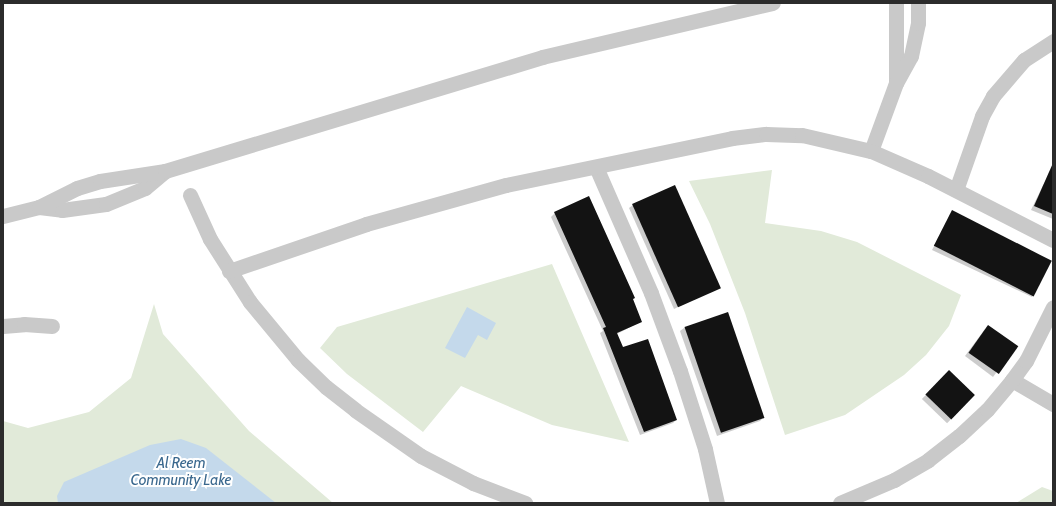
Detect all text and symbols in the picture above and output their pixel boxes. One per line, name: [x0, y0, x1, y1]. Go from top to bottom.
water label: Al Reem Community Lake: [131, 454, 231, 489]

